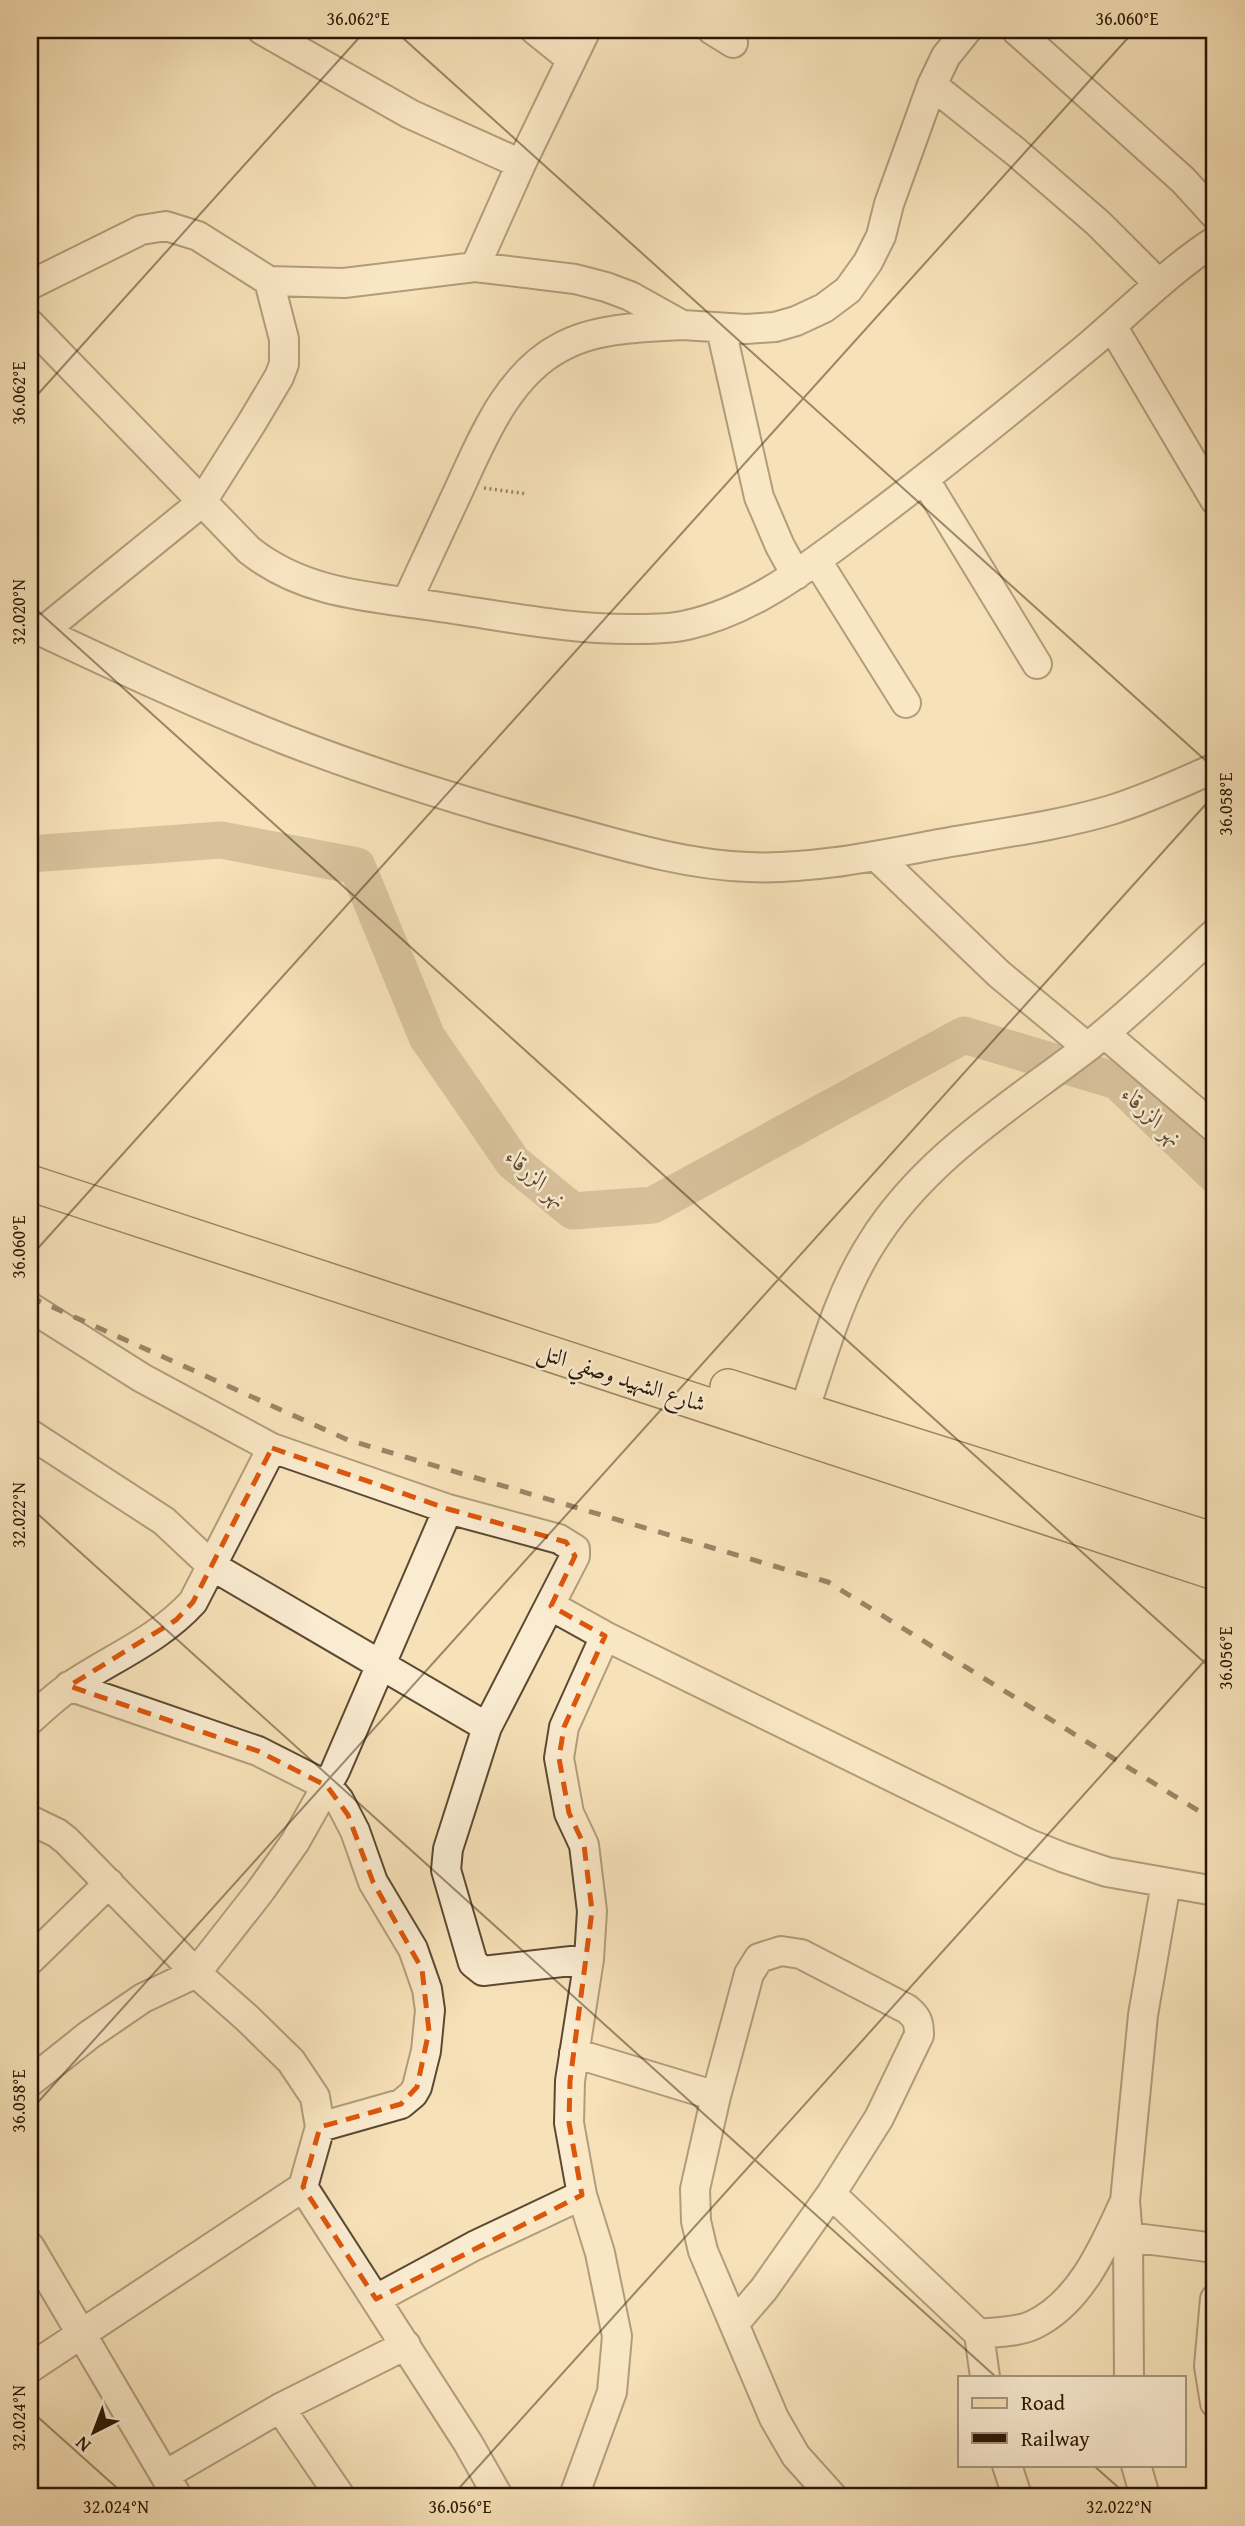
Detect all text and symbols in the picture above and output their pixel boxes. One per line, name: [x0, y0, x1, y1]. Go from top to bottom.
text: 36.062°E: [326, 5, 390, 32]
text: 36.060°E: [1095, 5, 1159, 32]
text: 36.062°E: [5, 361, 32, 425]
text: 32.020°N: [5, 579, 32, 645]
text: 36.058°E: [1212, 772, 1239, 836]
water label: نهر الزرقاء: [1114, 1078, 1192, 1154]
water label: نهر الزرقاء: [498, 1140, 576, 1216]
text: 36.060°E: [5, 1215, 32, 1279]
street label: شارع الشهيد وصفي التل: [531, 1334, 710, 1426]
text: 32.022°N: [5, 1482, 32, 1548]
text: 36.056°E: [1212, 1626, 1239, 1690]
text: 36.058°E: [5, 2069, 32, 2133]
legend: [958, 2376, 1186, 2466]
text: 32.024°N: [5, 2385, 32, 2451]
text: Road: [1021, 2387, 1066, 2418]
north arrow: [60, 2396, 130, 2466]
text: Railway: [1021, 2423, 1090, 2454]
text: N: [68, 2430, 97, 2459]
text: 32.024°N: [83, 2493, 149, 2520]
text: 36.056°E: [428, 2493, 492, 2520]
text: 32.022°N: [1086, 2493, 1152, 2520]

